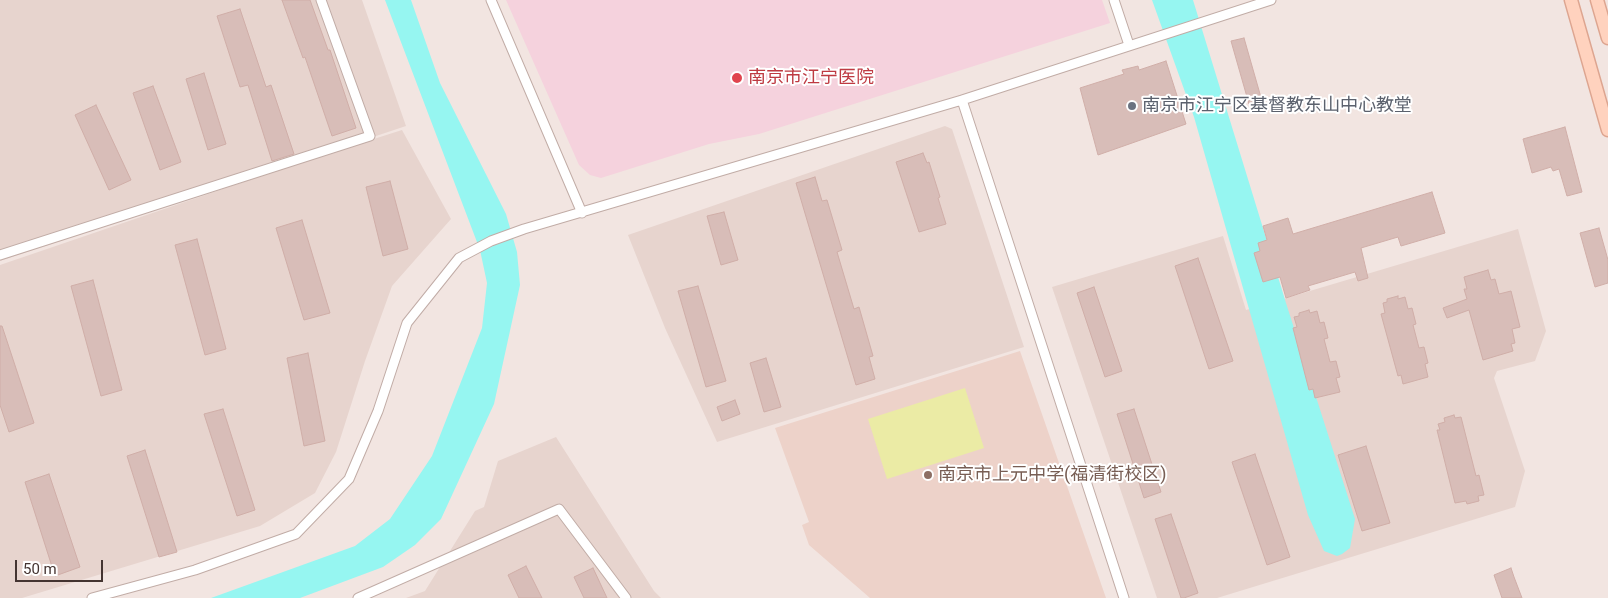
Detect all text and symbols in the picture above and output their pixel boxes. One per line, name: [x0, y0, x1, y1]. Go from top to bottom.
place label: 南京市江宁医院: [748, 67, 874, 89]
marker: 南京市江宁医院: [730, 71, 744, 85]
place label: 南京市江宁区基督教东山中心教堂: [1142, 95, 1412, 117]
marker: 南京市江宁区基督教东山中心教堂: [1126, 100, 1138, 112]
place label: 南京市上元中学(福清街校区): [938, 464, 1166, 486]
marker: 南京市上元中学(福清街校区): [922, 469, 934, 481]
scale bar: [18, 550, 105, 582]
text: 50 m: [23, 560, 57, 578]

